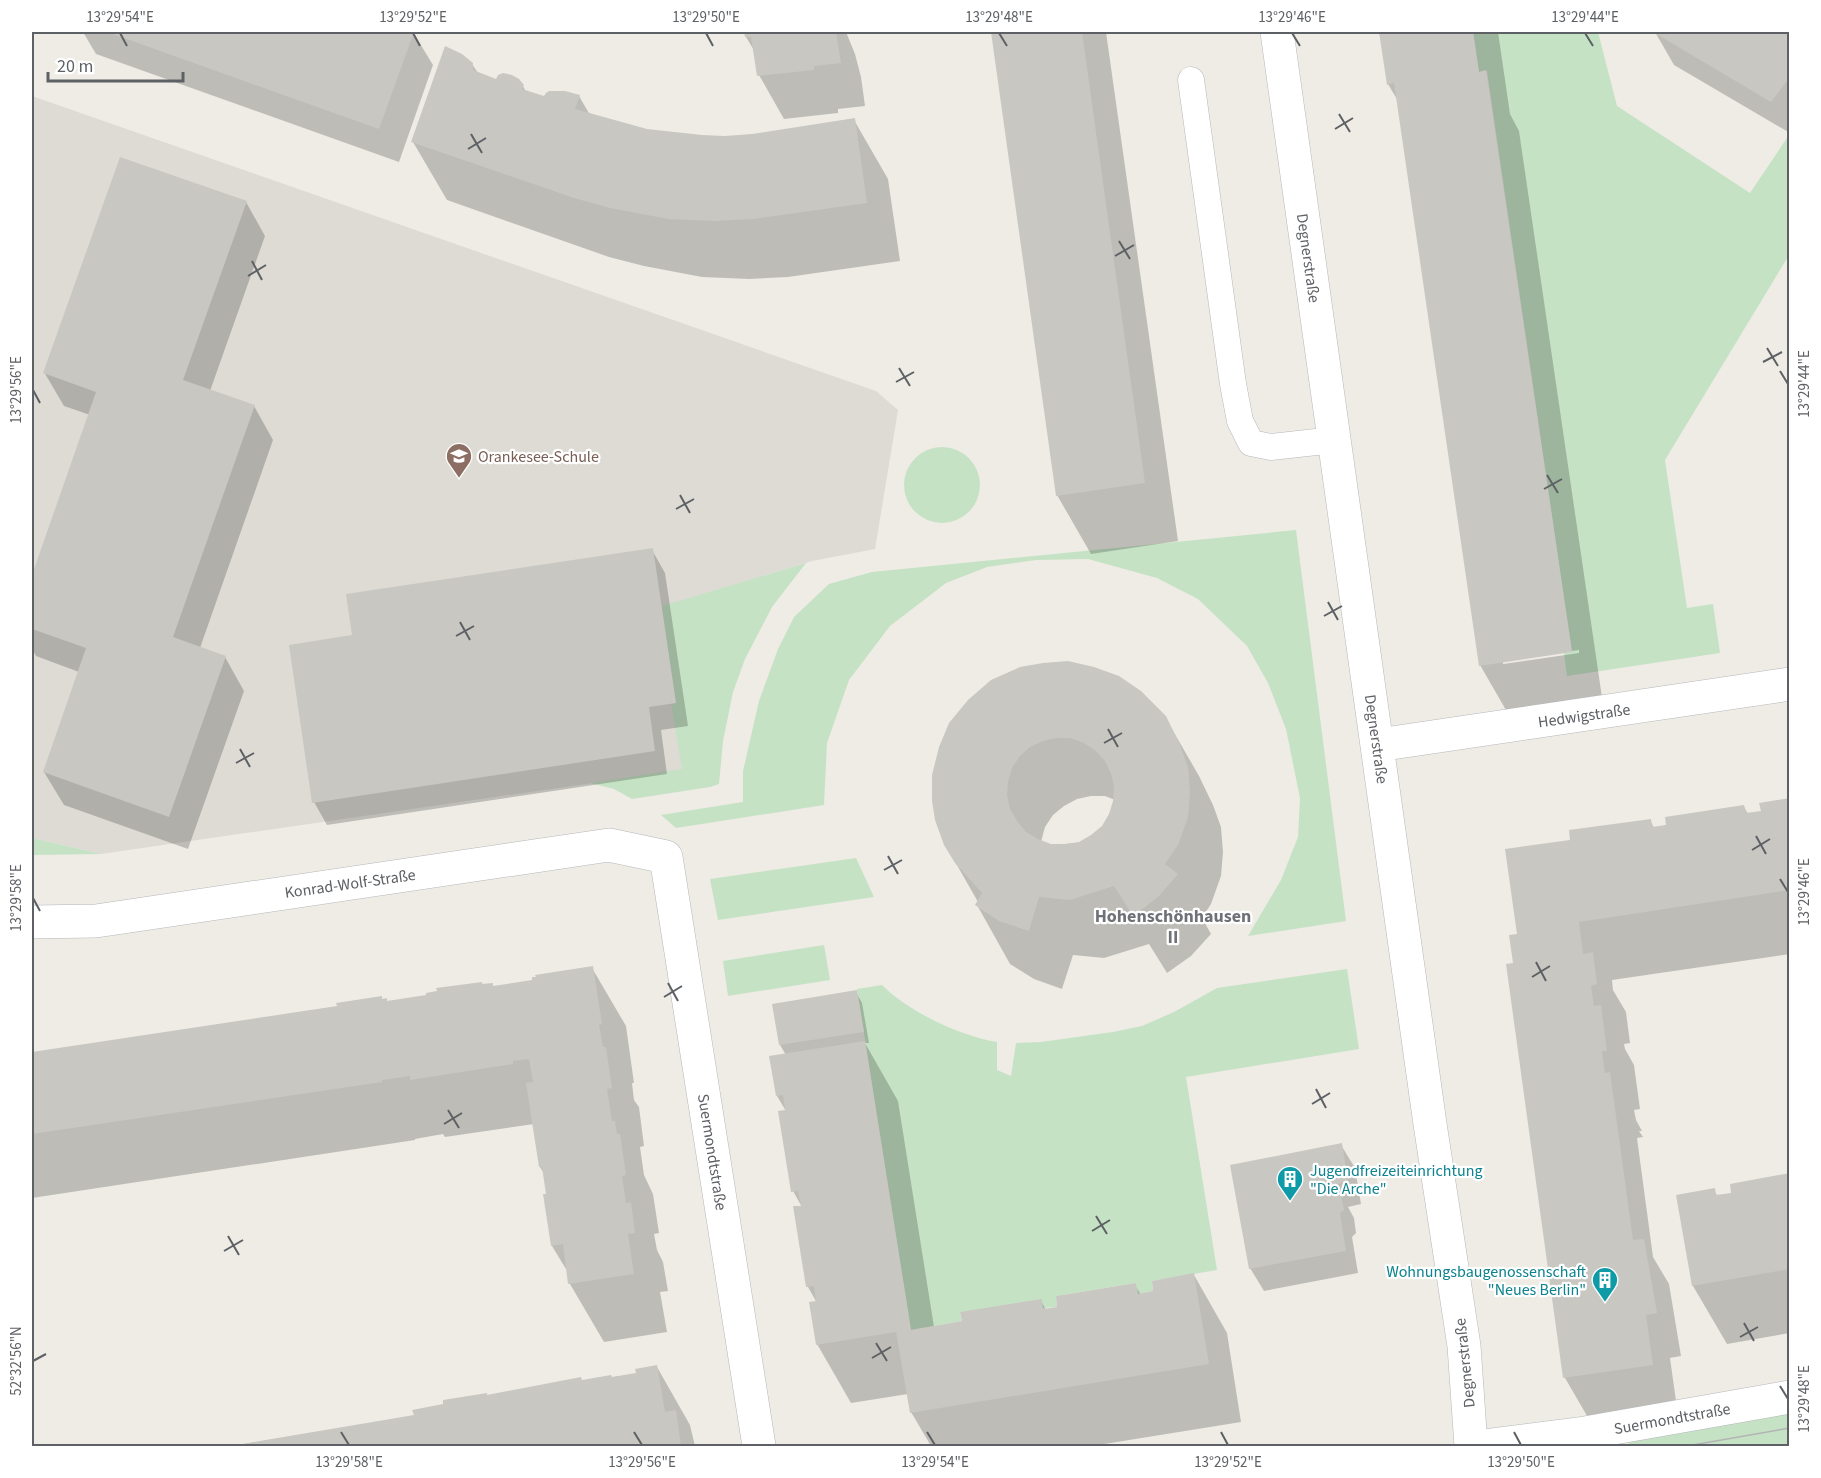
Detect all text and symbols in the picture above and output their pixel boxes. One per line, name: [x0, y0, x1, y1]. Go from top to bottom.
text: 13°29'54"E: [86, 7, 154, 28]
text: 13°29'52"E: [379, 7, 447, 28]
text: 13°29'50"E: [672, 7, 740, 28]
text: 13°29'48"E: [965, 7, 1033, 28]
text: 13°29'46"E: [1258, 7, 1326, 28]
text: 13°29'44"E: [1551, 7, 1619, 28]
scale bar: [48, 45, 183, 83]
text: 20 m: [57, 54, 93, 79]
street label: Degnerstraße: [1291, 212, 1325, 304]
text: 13°29'44"E: [1794, 350, 1815, 418]
text: 13°29'56"E: [6, 356, 27, 424]
school or university icon: Orankesee-Schule: [444, 441, 474, 479]
place label: Orankesee-Schule: [478, 446, 599, 468]
street label: Degnerstraße: [1359, 693, 1393, 785]
street label: Hedwigstraße: [1537, 699, 1632, 733]
text: 13°29'46"E: [1794, 858, 1815, 926]
text: 13°29'58"E: [6, 864, 27, 932]
street label: Konrad-Wolf-Straße: [283, 864, 417, 904]
district label: Hohenschönhausen II: [1095, 904, 1251, 950]
street label: Suermondtstraße: [692, 1092, 732, 1212]
place label: Jugendfreizeiteinrichtung "Die Arche": [1310, 1160, 1482, 1200]
building icon: Jugendfreizeiteinrichtung "Die Arche": [1275, 1164, 1305, 1202]
place label: Wohnungsbaugenossenschaft "Neues Berlin": [1386, 1261, 1586, 1301]
building icon: Wohnungsbaugenossenschaft "Neues Berlin": [1590, 1265, 1620, 1303]
street label: Degnerstraße: [1449, 1317, 1481, 1409]
text: 52°32'56"N: [6, 1326, 27, 1396]
text: 13°29'48"E: [1794, 1365, 1815, 1433]
street label: Suermondtstraße: [1612, 1398, 1732, 1440]
text: 13°29'58"E: [315, 1452, 383, 1473]
text: 13°29'56"E: [608, 1452, 676, 1473]
text: 13°29'54"E: [901, 1452, 969, 1473]
text: 13°29'52"E: [1194, 1452, 1262, 1473]
text: 13°29'50"E: [1487, 1452, 1555, 1473]

